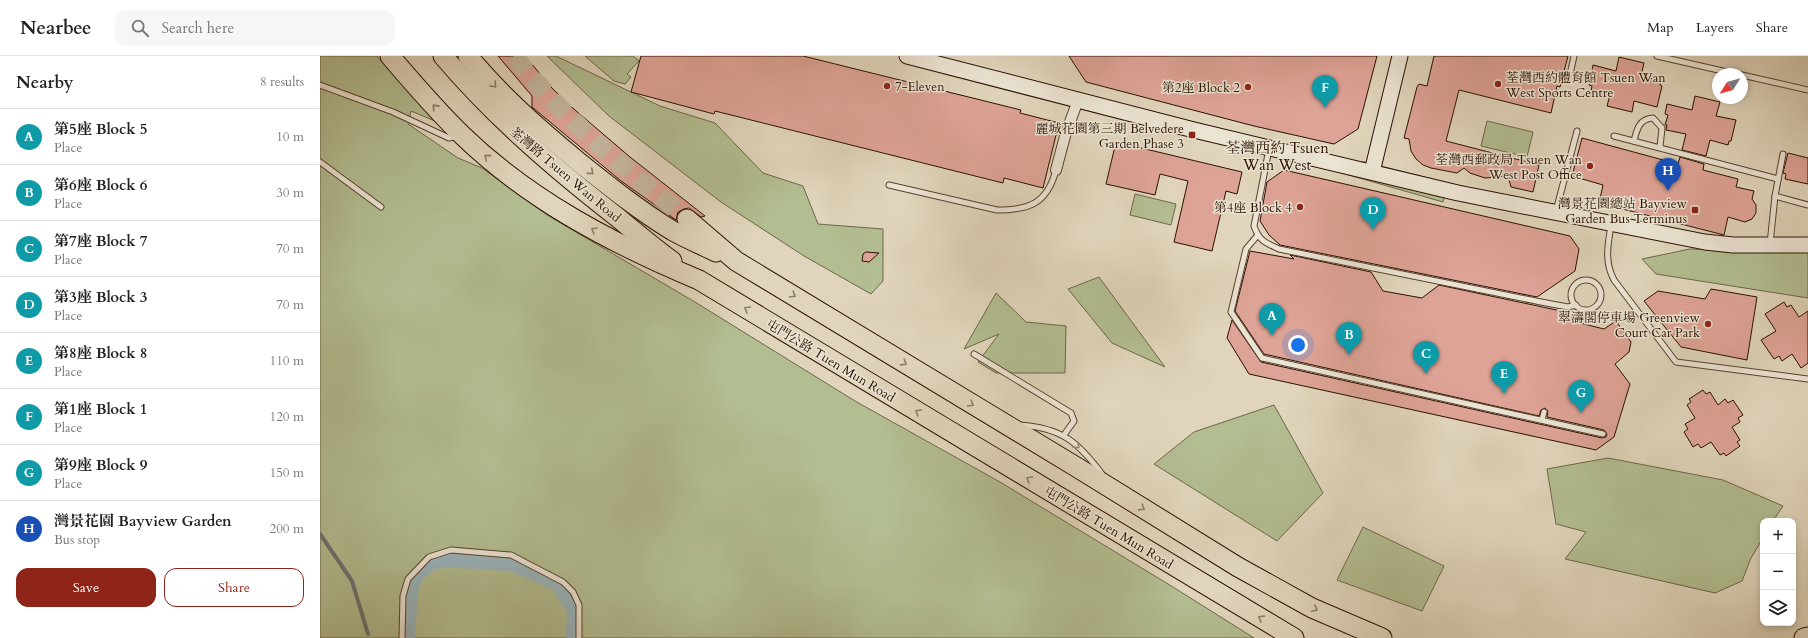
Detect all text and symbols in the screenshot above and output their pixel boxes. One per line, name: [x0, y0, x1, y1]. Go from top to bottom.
search box: [115, 10, 395, 46]
text: Nearbee: [20, 15, 91, 41]
icon: search: [129, 17, 151, 39]
text: Search here: [161, 18, 234, 38]
text: Map: [1647, 18, 1674, 37]
text: Layers: [1696, 18, 1734, 37]
text: Share: [1756, 18, 1788, 37]
north arrow: [1712, 68, 1748, 104]
place label: 荃灣西約體育館 Tsuen Wan West Sports Centre: [1505, 69, 1666, 102]
text: Nearby: [16, 71, 73, 94]
text: 8 results: [260, 73, 304, 91]
pin: F: [1312, 75, 1338, 108]
place label: 7-Eleven: [895, 78, 945, 96]
place label: 第2座 Block 2: [1162, 79, 1240, 97]
marker: 荃灣西約體育館 Tsuen Wan West Sports Centre: [1493, 79, 1503, 89]
one-way arrow: [489, 80, 497, 88]
marker: 7-Eleven: [882, 81, 892, 91]
marker: 第2座 Block 2: [1243, 82, 1253, 92]
one-way arrow: [432, 104, 439, 112]
text: 第5座 Block 5: [54, 119, 147, 139]
place label: 麗城花園第三期 Belvedere Garden Phase 3: [1036, 120, 1184, 153]
street label: 荃灣路 Tsuen Wan Road: [506, 123, 625, 227]
text: A: [24, 128, 34, 146]
text: 10 m: [276, 128, 304, 146]
marker: 麗城花園第三期 Belvedere Garden Phase 3: [1187, 130, 1197, 140]
district label: 荃灣西約 Tsuen Wan West: [1225, 138, 1329, 175]
text: Place: [54, 139, 82, 157]
place label: 荃灣西郵政局 Tsuen Wan West Post Office: [1435, 151, 1583, 184]
one-way arrow: [485, 155, 492, 162]
pin: H: [1655, 158, 1681, 191]
marker: 荃灣西郵政局 Tsuen Wan West Post Office: [1585, 161, 1595, 171]
one-way arrow: [586, 167, 594, 174]
text: 第6座 Block 6: [54, 175, 147, 195]
text: B: [24, 184, 34, 202]
text: 30 m: [276, 184, 304, 202]
text: Place: [54, 195, 82, 213]
place label: 灣景花園總站 Bayview Garden Bus Terminus: [1558, 195, 1688, 228]
pin: D: [1360, 197, 1386, 230]
place label: 第4座 Block 4: [1214, 199, 1292, 217]
marker: 第4座 Block 4: [1295, 202, 1305, 212]
marker: 灣景花園總站 Bayview Garden Bus Terminus: [1690, 205, 1700, 215]
one-way arrow: [591, 228, 598, 235]
text: 第7座 Block 7: [54, 231, 147, 251]
text: C: [24, 240, 34, 258]
text: 70 m: [276, 240, 304, 258]
text: Place: [54, 251, 82, 269]
text: 第3座 Block 3: [54, 287, 147, 307]
one-way arrow: [789, 291, 796, 298]
text: D: [23, 296, 35, 314]
text: 70 m: [276, 296, 304, 314]
pin: A: [1259, 303, 1285, 336]
one-way arrow: [744, 306, 751, 313]
text: Place: [54, 307, 82, 325]
place label: 翠濤閣停車場 Greenview Court Car Park: [1558, 309, 1701, 342]
street label: 屯門公路 Tuen Mun Road: [763, 315, 899, 407]
marker: 翠濤閣停車場 Greenview Court Car Park: [1703, 319, 1713, 329]
pin: B: [1336, 322, 1362, 355]
your location: [1288, 335, 1308, 355]
pin: C: [1413, 341, 1439, 374]
text: 第8座 Block 8: [54, 343, 147, 363]
text: E: [25, 352, 33, 370]
text: 110 m: [270, 352, 304, 370]
one-way arrow: [900, 359, 907, 366]
pin: E: [1491, 361, 1517, 394]
text: Place: [54, 363, 82, 381]
pin: G: [1568, 380, 1594, 413]
text: 第1座 Block 1: [54, 399, 147, 419]
one-way arrow: [967, 400, 974, 407]
text: F: [25, 408, 33, 426]
text: 120 m: [270, 408, 304, 426]
one-way arrow: [915, 409, 922, 417]
text: Place: [54, 419, 82, 437]
one-way arrow: [1072, 441, 1080, 449]
text: 第9座 Block 9: [54, 455, 147, 475]
text: G: [24, 464, 34, 482]
text: 150 m: [270, 464, 304, 482]
text: Place: [54, 475, 82, 493]
one-way arrow: [1026, 476, 1033, 483]
street label: 屯門公路 Tuen Mun Road: [1041, 482, 1177, 574]
one-way arrow: [1138, 503, 1145, 511]
text: 灣景花園 Bayview Garden: [54, 511, 232, 531]
map controls: [1760, 518, 1796, 626]
button: +: [1760, 518, 1796, 554]
text: H: [23, 520, 35, 538]
text: 200 m: [270, 520, 304, 538]
text: Bus stop: [54, 531, 100, 549]
button: −: [1760, 554, 1796, 590]
button: Save: [16, 568, 156, 607]
button: Share: [164, 568, 304, 607]
button: layers: [1760, 590, 1796, 626]
one-way arrow: [1310, 604, 1318, 612]
one-way arrow: [1258, 615, 1265, 623]

